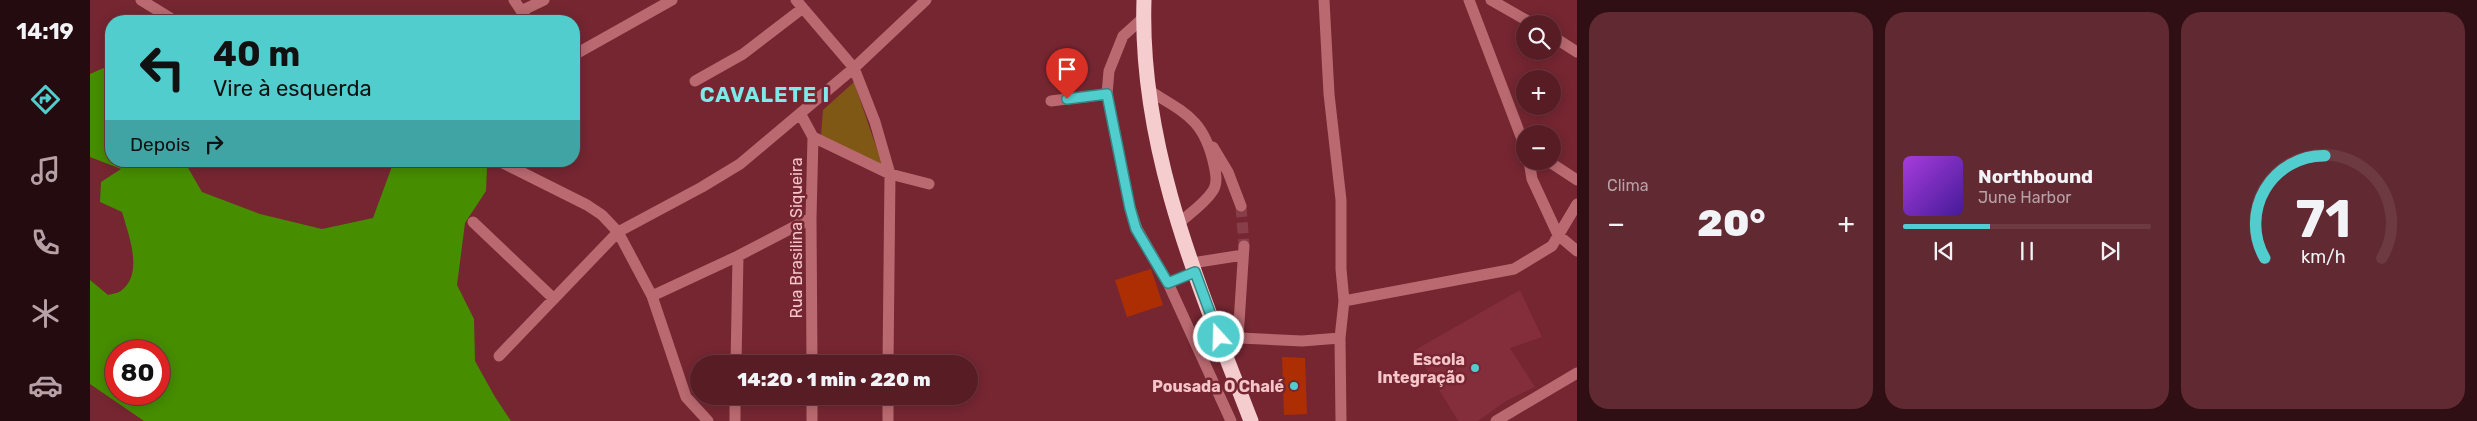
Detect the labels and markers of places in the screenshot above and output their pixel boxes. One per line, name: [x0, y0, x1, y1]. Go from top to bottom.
pin: [1046, 48, 1088, 99]
place label: Escola Integração: [1377, 350, 1465, 387]
marker: Escola Integração: [1469, 362, 1481, 374]
place label: Pousada O Chalé: [1152, 377, 1284, 396]
marker: Pousada O Chalé: [1288, 380, 1300, 392]

